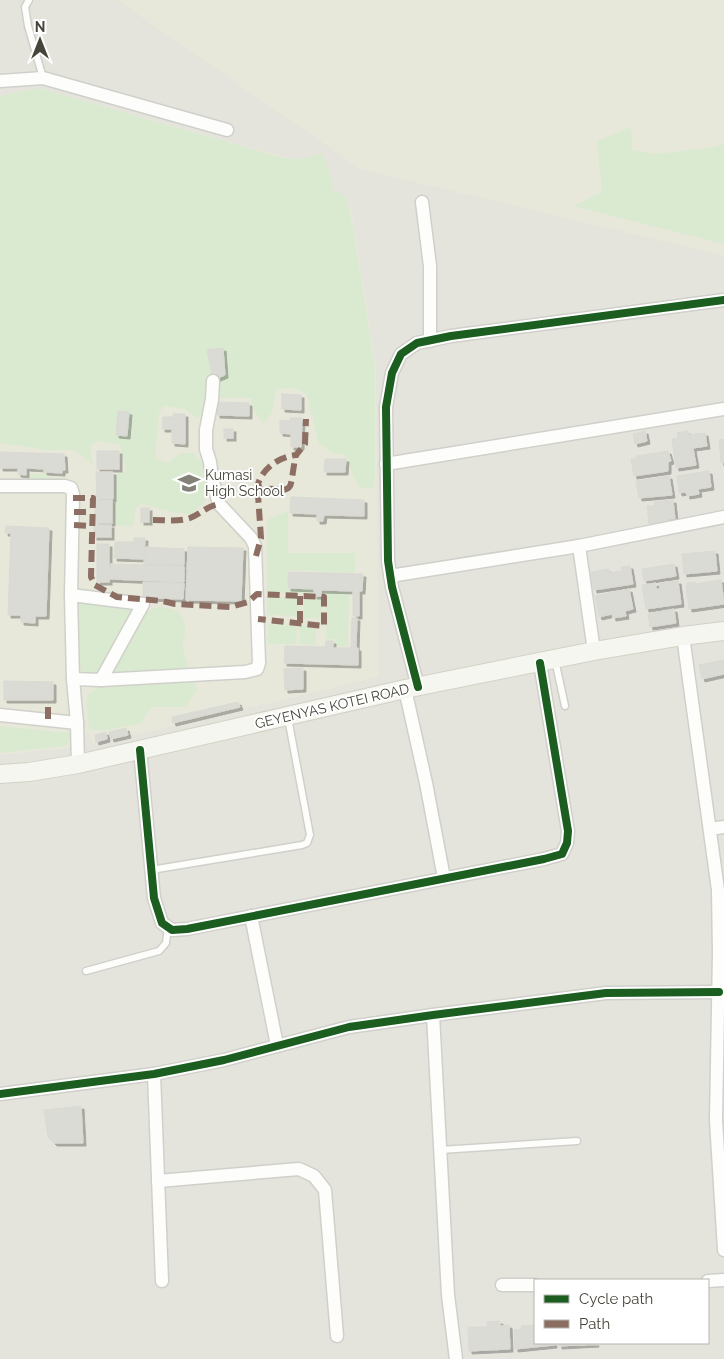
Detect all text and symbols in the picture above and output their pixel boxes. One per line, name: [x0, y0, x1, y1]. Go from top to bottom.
north arrow: [15, 15, 65, 65]
text: N: [35, 19, 45, 35]
place label: Kumasi High School: [205, 467, 284, 499]
school or university icon: Kumasi High School: [176, 470, 202, 496]
street label: GEYENYAS KOTEI ROAD: [253, 680, 411, 732]
legend: [534, 1279, 709, 1344]
text: Cycle path: [579, 1290, 653, 1308]
text: Path: [579, 1315, 610, 1333]

